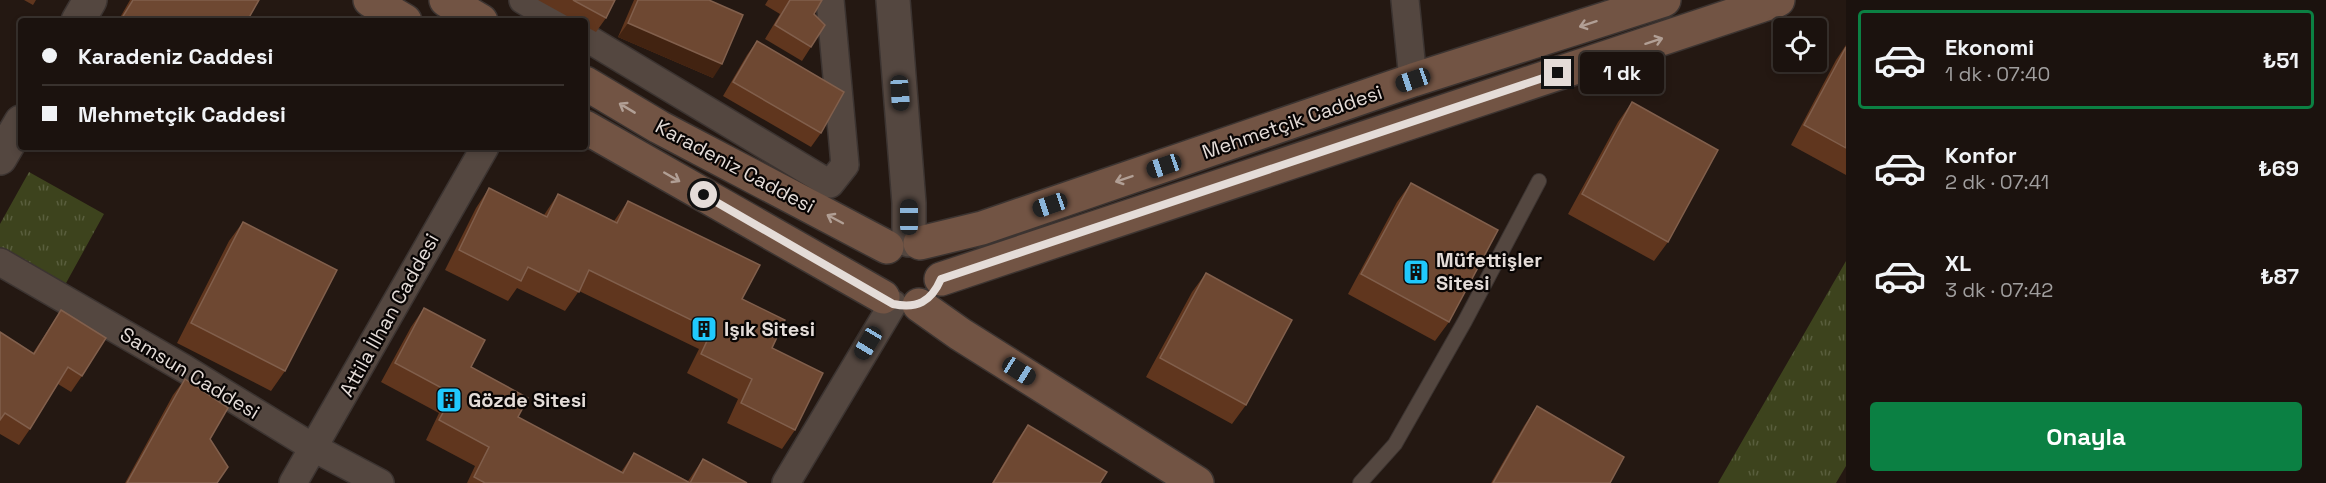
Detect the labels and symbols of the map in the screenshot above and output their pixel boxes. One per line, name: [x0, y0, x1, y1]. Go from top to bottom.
one-way arrow: [1579, 19, 1598, 30]
one-way arrow: [1644, 35, 1663, 46]
callout: 1 dk: [1579, 52, 1663, 94]
route end: [1544, 59, 1571, 86]
car: [1393, 66, 1433, 94]
car: [890, 74, 910, 112]
street label: Mehmetçik Caddesi: [1199, 79, 1385, 165]
one-way arrow: [619, 101, 636, 113]
street label: Karadeniz Caddesi: [651, 113, 819, 219]
car: [1144, 152, 1184, 180]
one-way arrow: [663, 171, 680, 183]
one-way arrow: [1115, 175, 1134, 186]
route start: [690, 181, 717, 208]
car: [1030, 191, 1070, 219]
car: [900, 199, 918, 235]
one-way arrow: [827, 213, 845, 225]
street label: Attila İlhan Caddesi: [333, 229, 445, 401]
place label: Müfettişler Sitesi: [1436, 247, 1542, 296]
building icon: Müfettişler Sitesi: [1401, 257, 1431, 287]
building icon: Işık Sitesi: [689, 314, 719, 344]
place label: Işık Sitesi: [724, 316, 815, 342]
street label: Samsun Caddesi: [115, 321, 265, 425]
car: [851, 323, 885, 363]
car: [999, 354, 1039, 388]
building icon: Gözde Sitesi: [434, 385, 464, 415]
place label: Gözde Sitesi: [468, 387, 586, 413]

